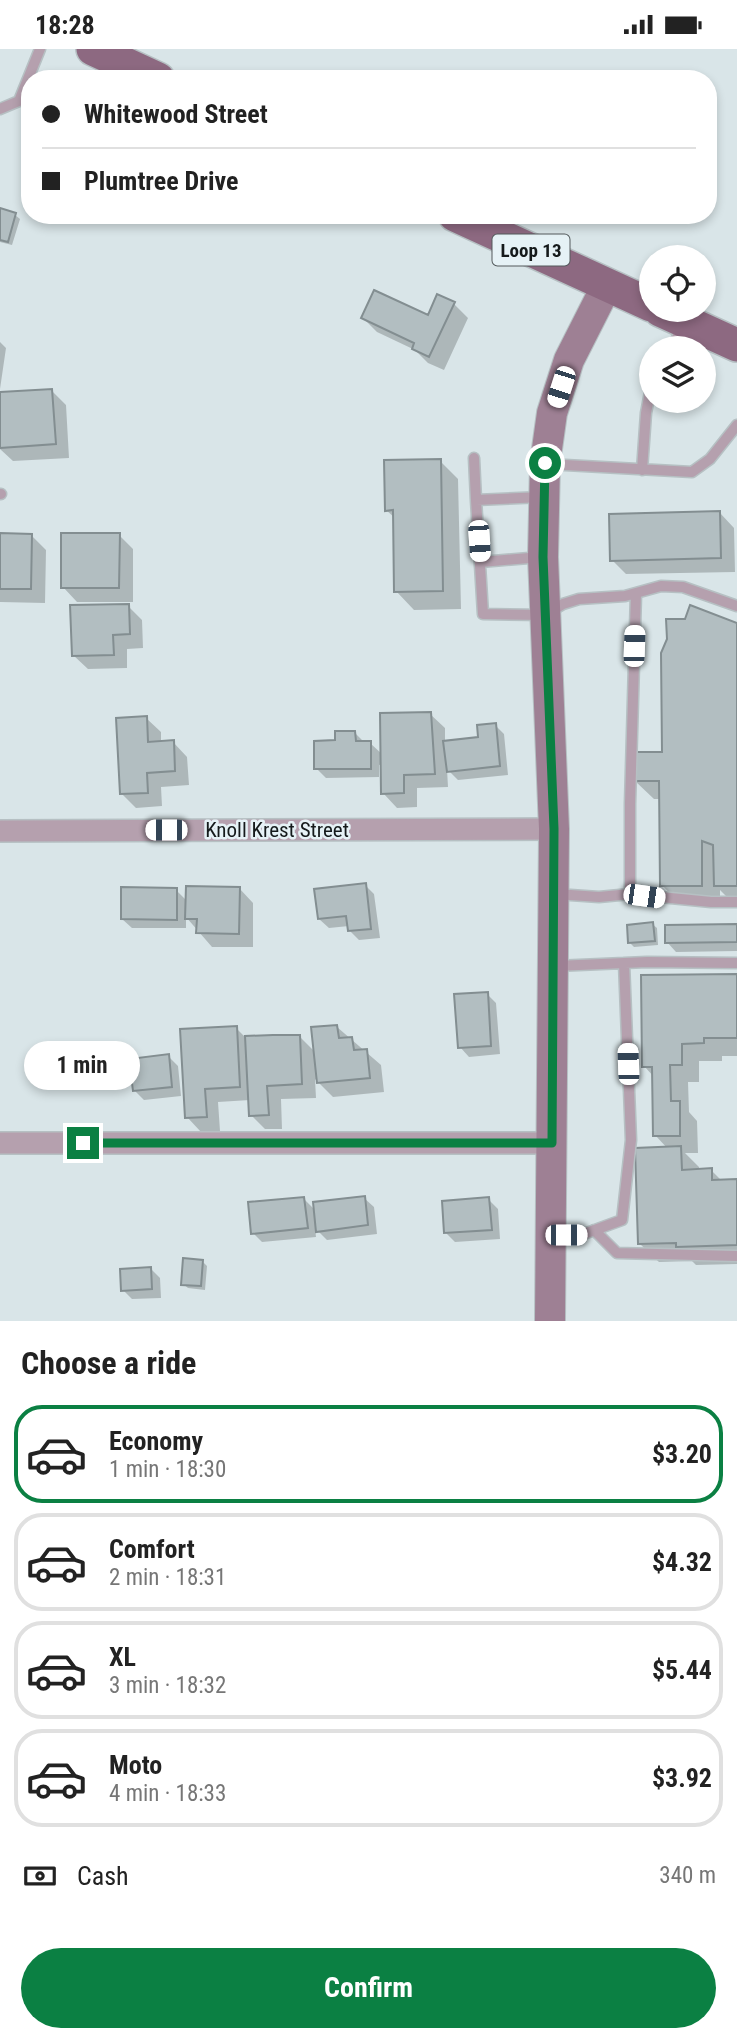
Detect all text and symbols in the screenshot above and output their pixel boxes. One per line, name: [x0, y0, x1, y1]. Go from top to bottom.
text: 18:28: [35, 10, 95, 40]
text: Whitewood Street: [84, 99, 268, 129]
text: Plumtree Drive: [84, 166, 238, 196]
road number: Loop 13: [492, 235, 570, 265]
map controls: [639, 245, 716, 413]
button: locate: [639, 245, 716, 322]
button: layers: [639, 336, 716, 413]
car: [545, 364, 578, 410]
route start: [529, 447, 561, 479]
car: [468, 519, 491, 563]
car: [623, 625, 646, 667]
street label: Knoll Krest Street: [205, 818, 349, 842]
car: [146, 820, 188, 841]
car: [622, 883, 667, 909]
callout: 1 min: [25, 1041, 141, 1091]
car: [617, 1043, 640, 1085]
text: 1 min: [56, 1052, 108, 1079]
route end: [67, 1127, 99, 1159]
car: [546, 1225, 588, 1246]
text: Choose a ride: [21, 1344, 196, 1382]
icon: car: [25, 1423, 88, 1486]
text: Economy: [109, 1426, 203, 1456]
text: $3.20: [652, 1439, 712, 1469]
text: 1 min · 18:30: [109, 1456, 226, 1483]
icon: car: [25, 1531, 88, 1594]
text: Comfort: [109, 1534, 195, 1564]
text: $4.32: [652, 1547, 712, 1577]
text: 2 min · 18:31: [109, 1564, 226, 1591]
icon: car: [25, 1639, 88, 1702]
text: XL: [109, 1642, 136, 1672]
text: $5.44: [652, 1655, 712, 1685]
text: 3 min · 18:32: [109, 1672, 226, 1699]
icon: car: [25, 1747, 88, 1810]
text: Moto: [109, 1750, 162, 1780]
text: $3.92: [652, 1763, 712, 1793]
text: 4 min · 18:33: [109, 1780, 226, 1807]
icon: cash: [21, 1857, 59, 1895]
text: Cash: [77, 1861, 129, 1891]
text: 340 m: [659, 1862, 716, 1889]
button: Confirm: [21, 1948, 716, 2028]

